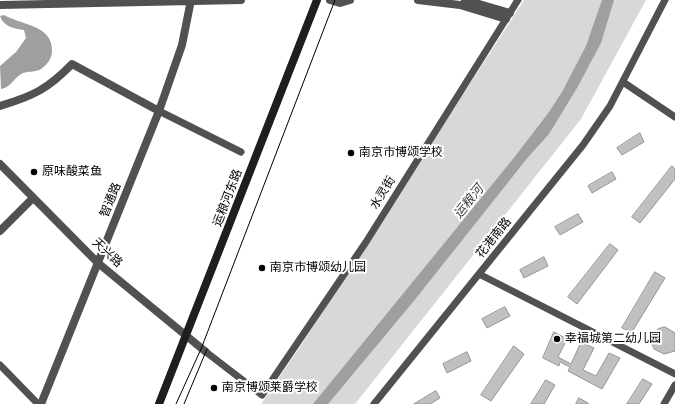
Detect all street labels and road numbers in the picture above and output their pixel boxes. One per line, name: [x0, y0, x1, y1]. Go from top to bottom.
street label: 运粮河东路: [211, 167, 245, 229]
street label: 水灵街: [367, 174, 399, 212]
street label: 智通路: [98, 181, 124, 219]
street label: 花港南路: [473, 215, 515, 261]
street label: 天兴路: [89, 235, 125, 271]

